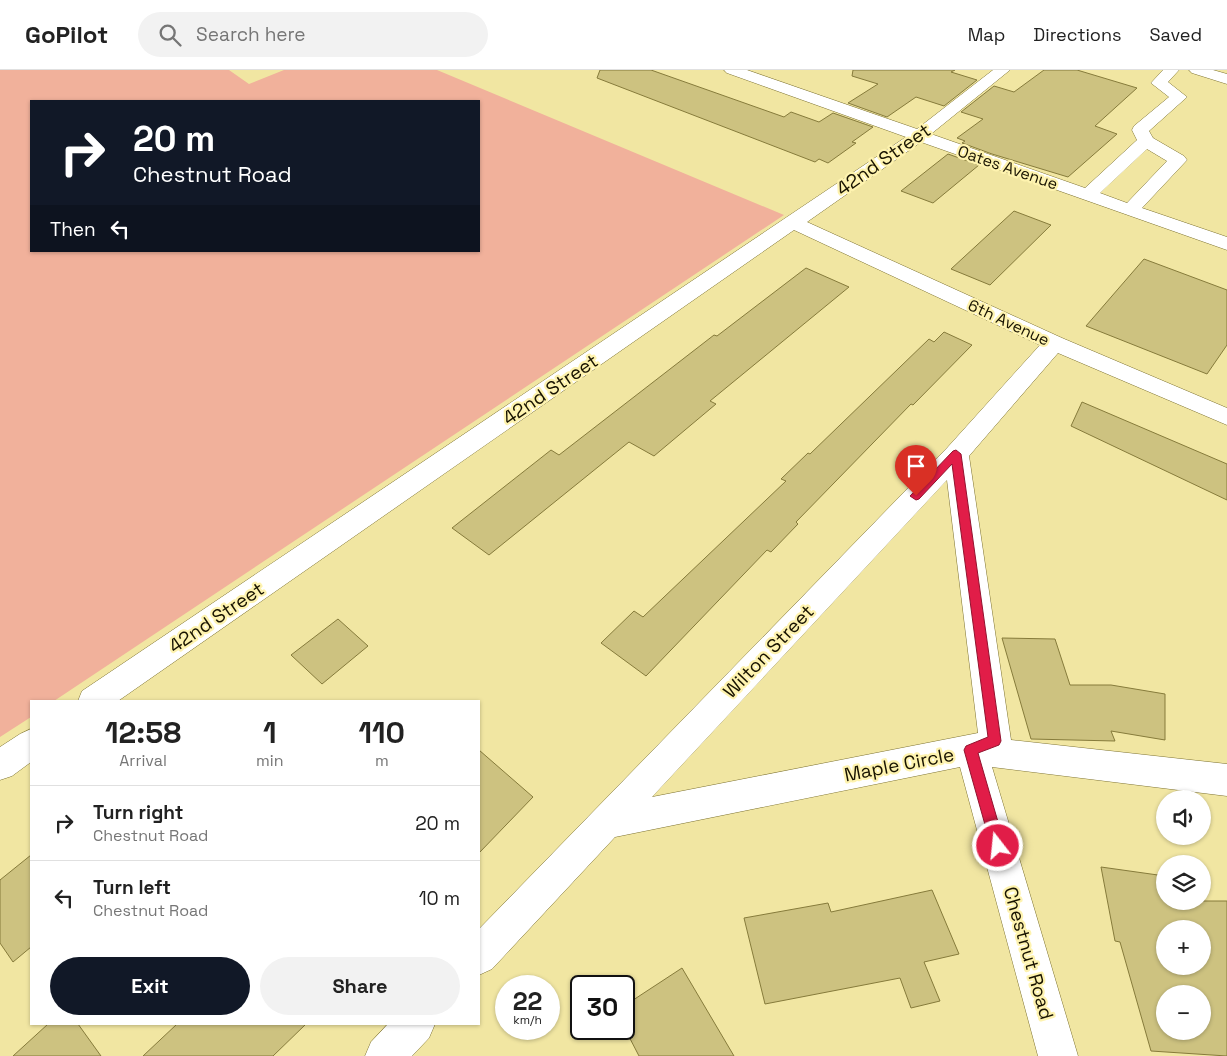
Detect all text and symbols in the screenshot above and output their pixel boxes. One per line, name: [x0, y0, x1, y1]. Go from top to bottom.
search box: [138, 12, 488, 57]
text: GoPilot: [25, 19, 108, 50]
icon: search: [156, 21, 184, 49]
text: Search here: [196, 22, 306, 47]
text: Map: [968, 23, 1005, 46]
text: Directions: [1033, 23, 1122, 46]
text: Saved: [1150, 23, 1202, 46]
text: 20 m: [133, 117, 215, 161]
street label: 42nd Street: [831, 118, 936, 201]
icon: right: [50, 120, 115, 185]
street label: Oates Avenue: [955, 140, 1061, 194]
text: Chestnut Road: [133, 160, 292, 188]
icon: left: [106, 215, 134, 243]
text: Then: [50, 217, 96, 242]
street label: 6th Avenue: [965, 294, 1053, 350]
street label: 42nd Street: [498, 348, 603, 431]
pin: [895, 445, 937, 496]
icon: arrive: [902, 452, 930, 480]
street label: 42nd Street: [164, 576, 269, 659]
street label: Wilton Street: [717, 599, 819, 703]
text: 12:58: [105, 713, 181, 752]
text: 1: [263, 713, 277, 752]
text: 110: [359, 713, 405, 752]
street label: Maple Circle: [842, 742, 956, 787]
text: Arrival: [119, 750, 167, 771]
text: min: [256, 750, 284, 771]
text: m: [375, 750, 389, 771]
map controls: [1156, 790, 1211, 1040]
button: sound: [1156, 790, 1211, 845]
text: Turn right: [93, 800, 183, 825]
icon: right: [50, 809, 78, 837]
text: 20 m: [415, 811, 460, 836]
position arrow: [971, 819, 1023, 871]
text: Chestnut Road: [93, 825, 208, 846]
button: layers: [1156, 855, 1211, 910]
text: Turn left: [93, 875, 171, 900]
icon: left: [50, 884, 78, 912]
street label: Chestnut Road: [998, 884, 1059, 1022]
text: 10 m: [419, 886, 460, 911]
text: Chestnut Road: [93, 900, 208, 921]
button: +: [1156, 920, 1211, 975]
button: Exit: [50, 957, 250, 1015]
button: Share: [260, 957, 460, 1015]
speed limit sign: 30: [570, 975, 635, 1040]
text: 22: [513, 985, 542, 1017]
button: −: [1156, 985, 1211, 1040]
text: km/h: [513, 1012, 542, 1028]

